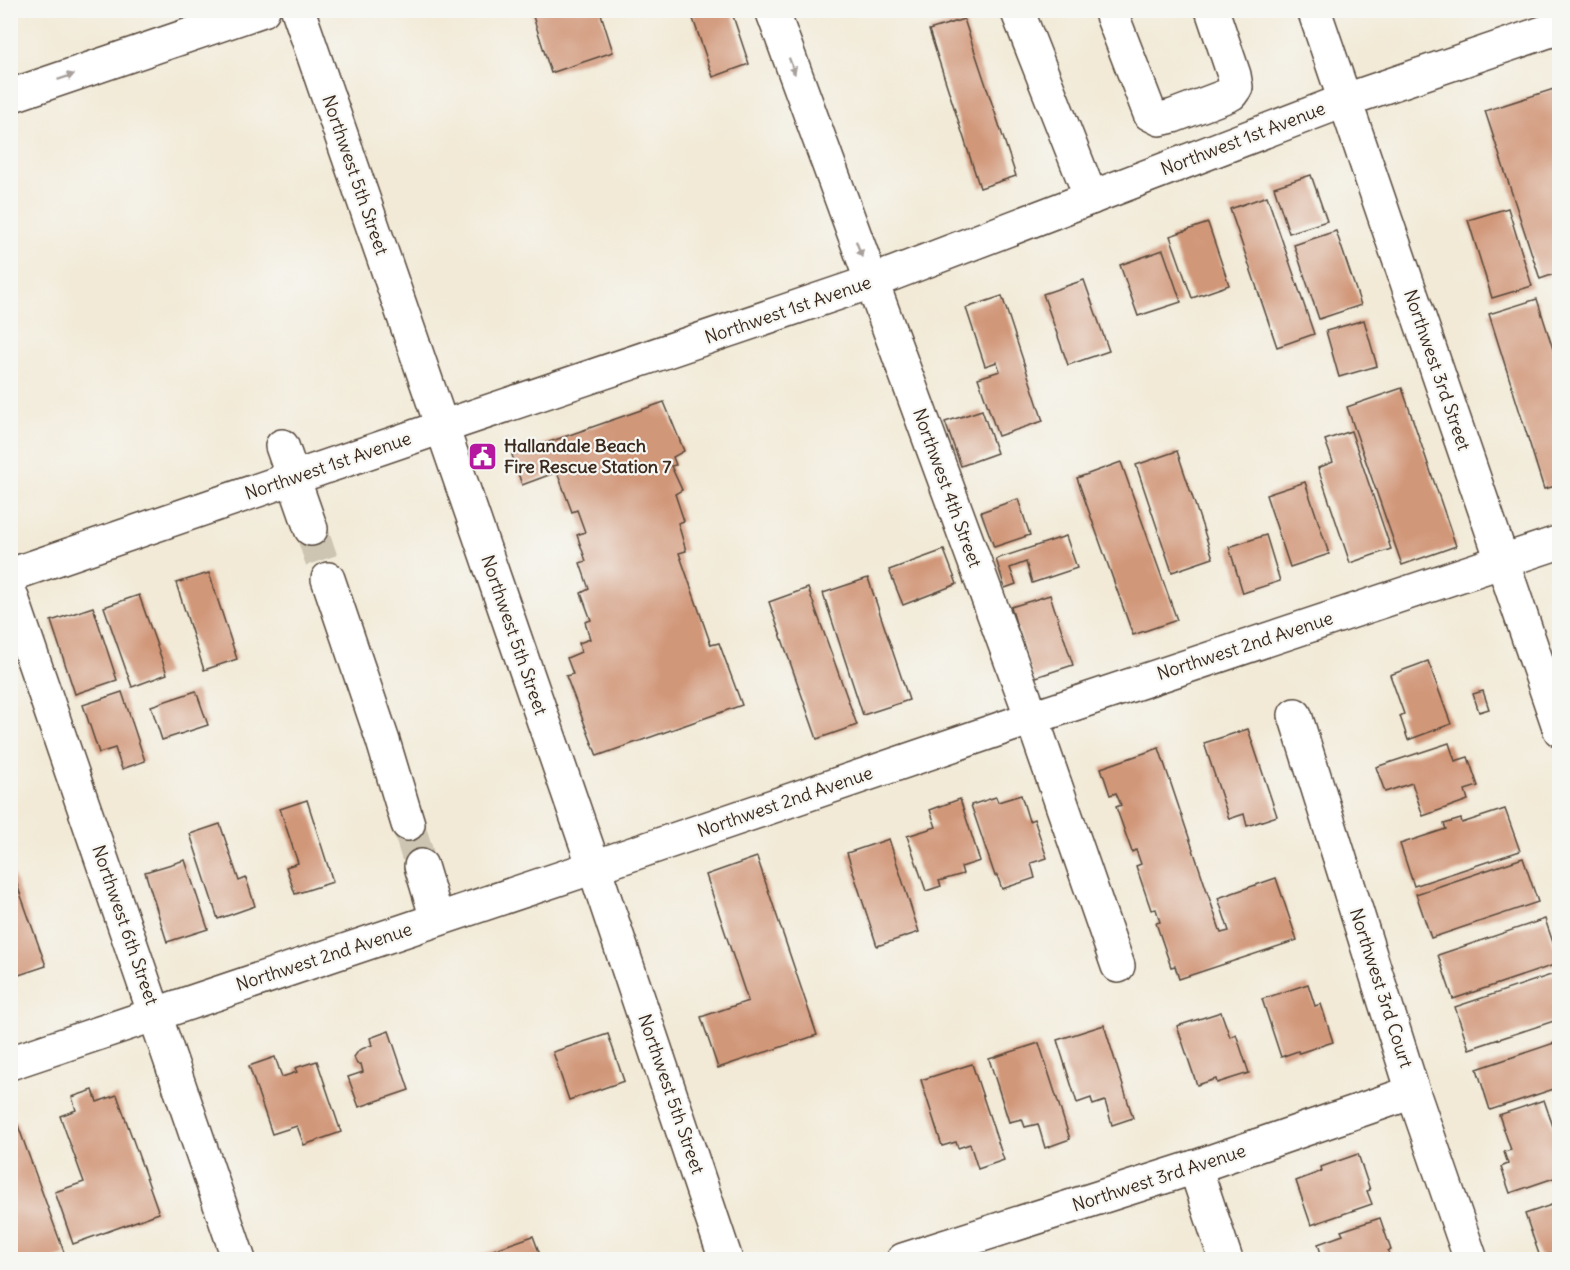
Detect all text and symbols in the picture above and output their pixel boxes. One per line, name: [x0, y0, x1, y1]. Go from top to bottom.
one-way arrow: [788, 57, 798, 75]
one-way arrow: [57, 72, 75, 82]
street label: Northwest 5th Street: [317, 92, 394, 258]
street label: Northwest 1st Avenue: [1157, 97, 1328, 181]
one-way arrow: [855, 240, 864, 258]
street label: Northwest 1st Avenue: [702, 270, 874, 349]
street label: Northwest 3rd Street: [1399, 286, 1476, 453]
street label: Northwest 4th Street: [908, 405, 987, 571]
street label: Northwest 1st Avenue: [242, 426, 414, 505]
place label: Hallandale Beach Fire Rescue Station 7: [504, 434, 672, 478]
public building icon: Hallandale Beach Fire Rescue Station 7: [467, 440, 499, 472]
street label: Northwest 5th Street: [476, 552, 553, 718]
street label: Northwest 2nd Avenue: [1154, 606, 1336, 685]
street label: Northwest 2nd Avenue: [694, 761, 876, 842]
street label: Northwest 6th Street: [87, 842, 164, 1008]
street label: Northwest 3rd Court: [1345, 905, 1418, 1071]
street label: Northwest 2nd Avenue: [233, 917, 415, 996]
street label: Northwest 5th Street: [633, 1011, 710, 1177]
street label: Northwest 3rd Avenue: [1069, 1139, 1248, 1216]

